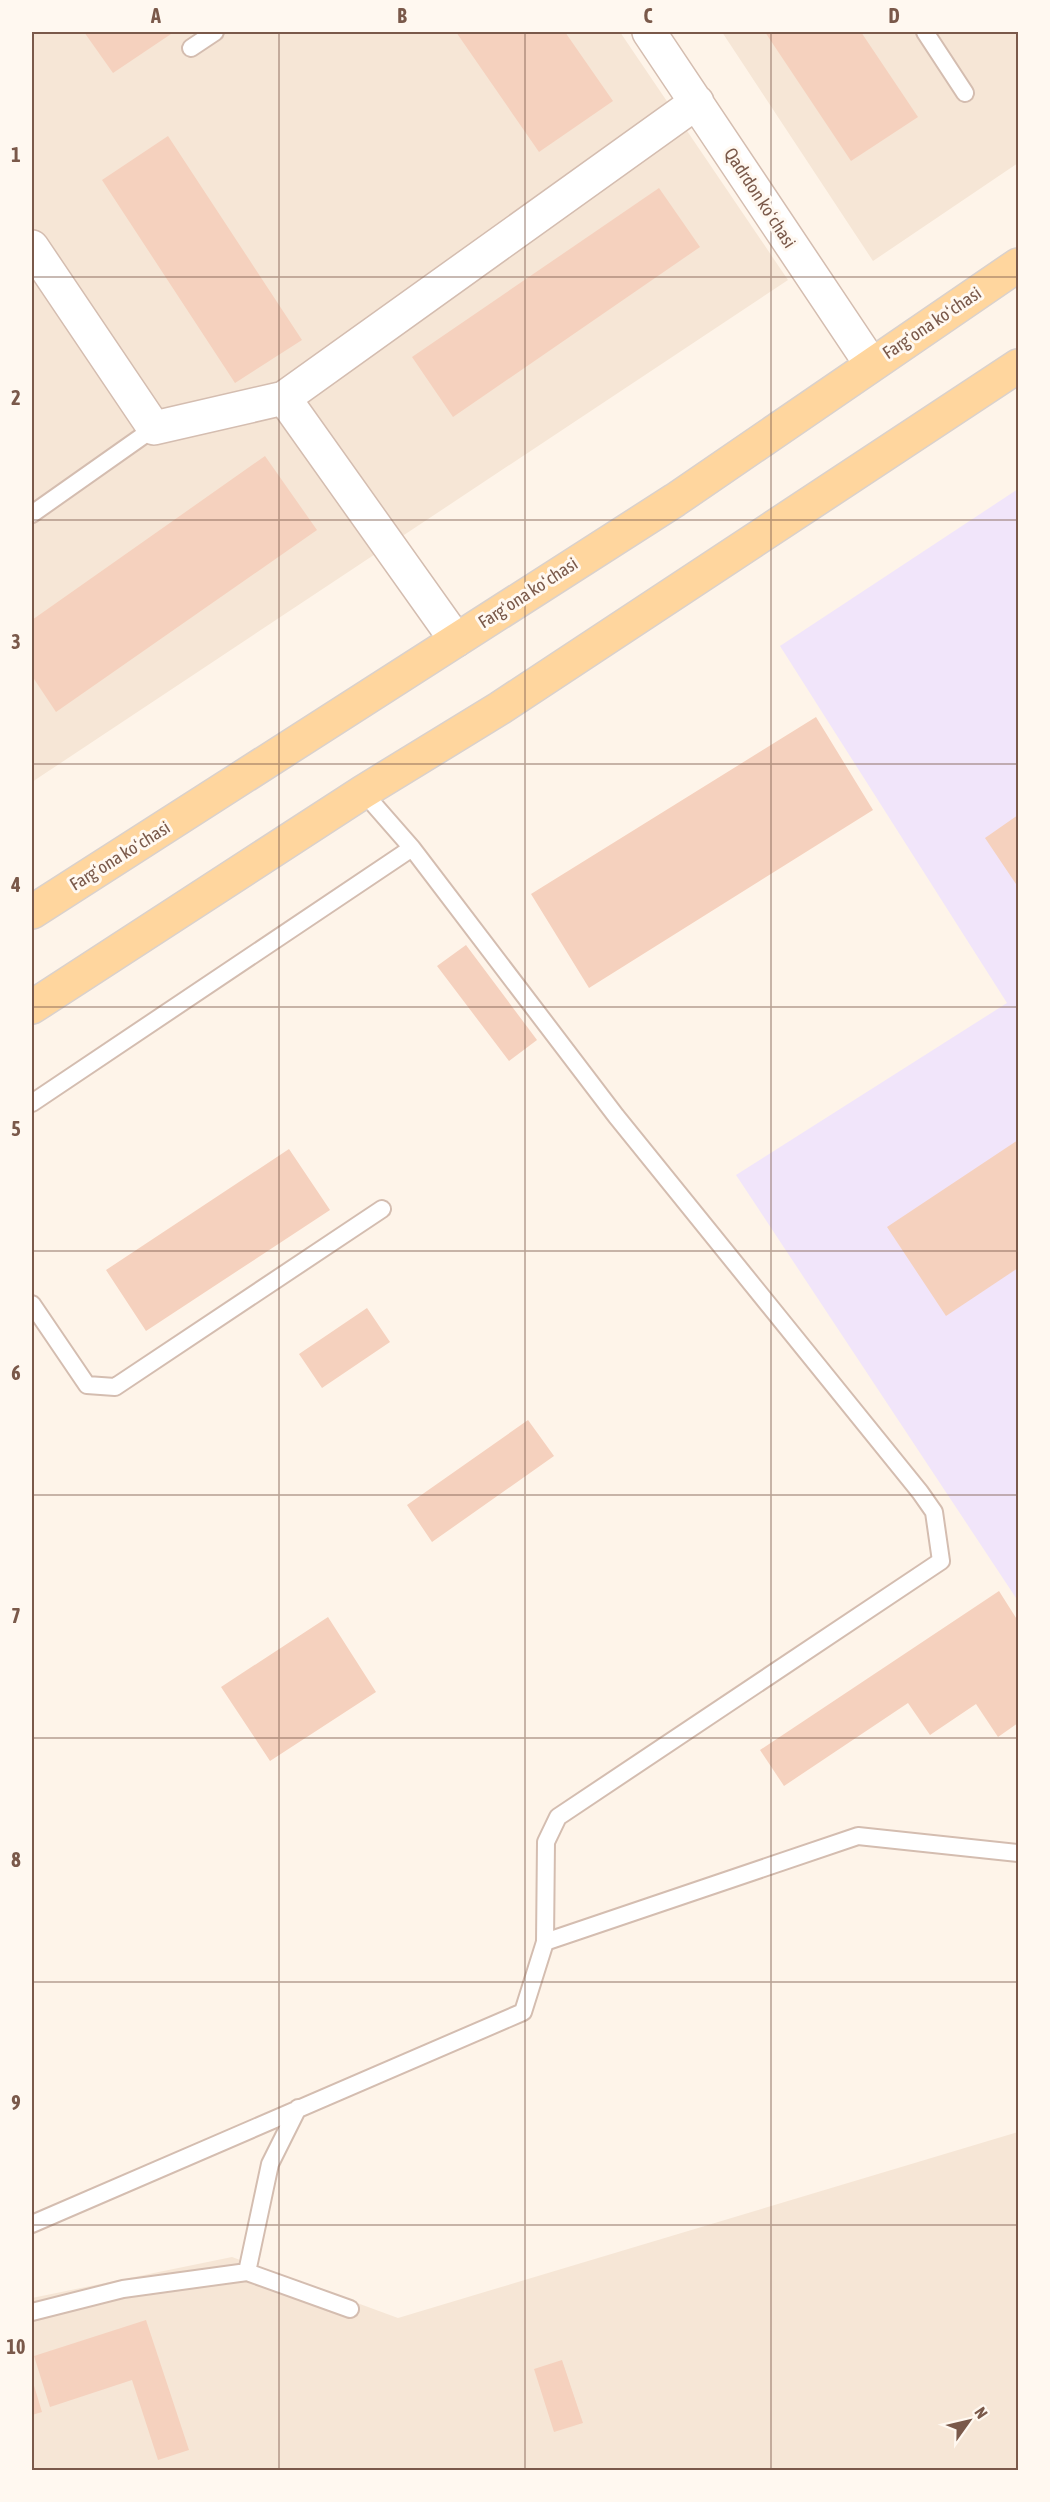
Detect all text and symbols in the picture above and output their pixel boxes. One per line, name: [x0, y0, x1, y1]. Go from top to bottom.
text: A: [150, 4, 161, 27]
text: B: [397, 4, 407, 27]
text: C: [644, 4, 653, 27]
text: D: [888, 4, 900, 27]
text: 1: [11, 143, 21, 166]
street label: Qadrdon koʻchasi: [720, 144, 801, 252]
street label: Fargʻona koʻchasi: [879, 282, 985, 363]
text: 2: [11, 386, 21, 409]
street label: Fargʻona koʻchasi: [474, 553, 581, 632]
text: 3: [11, 630, 21, 653]
street label: Fargʻona koʻchasi: [66, 816, 174, 895]
text: 4: [10, 873, 21, 896]
text: 5: [11, 1117, 21, 1140]
text: 6: [11, 1361, 21, 1384]
text: 7: [11, 1604, 21, 1627]
text: 8: [11, 1848, 21, 1871]
text: 9: [11, 2091, 21, 2114]
text: 10: [7, 2335, 25, 2358]
north arrow: [939, 2391, 999, 2451]
text: N: [971, 2404, 992, 2422]

